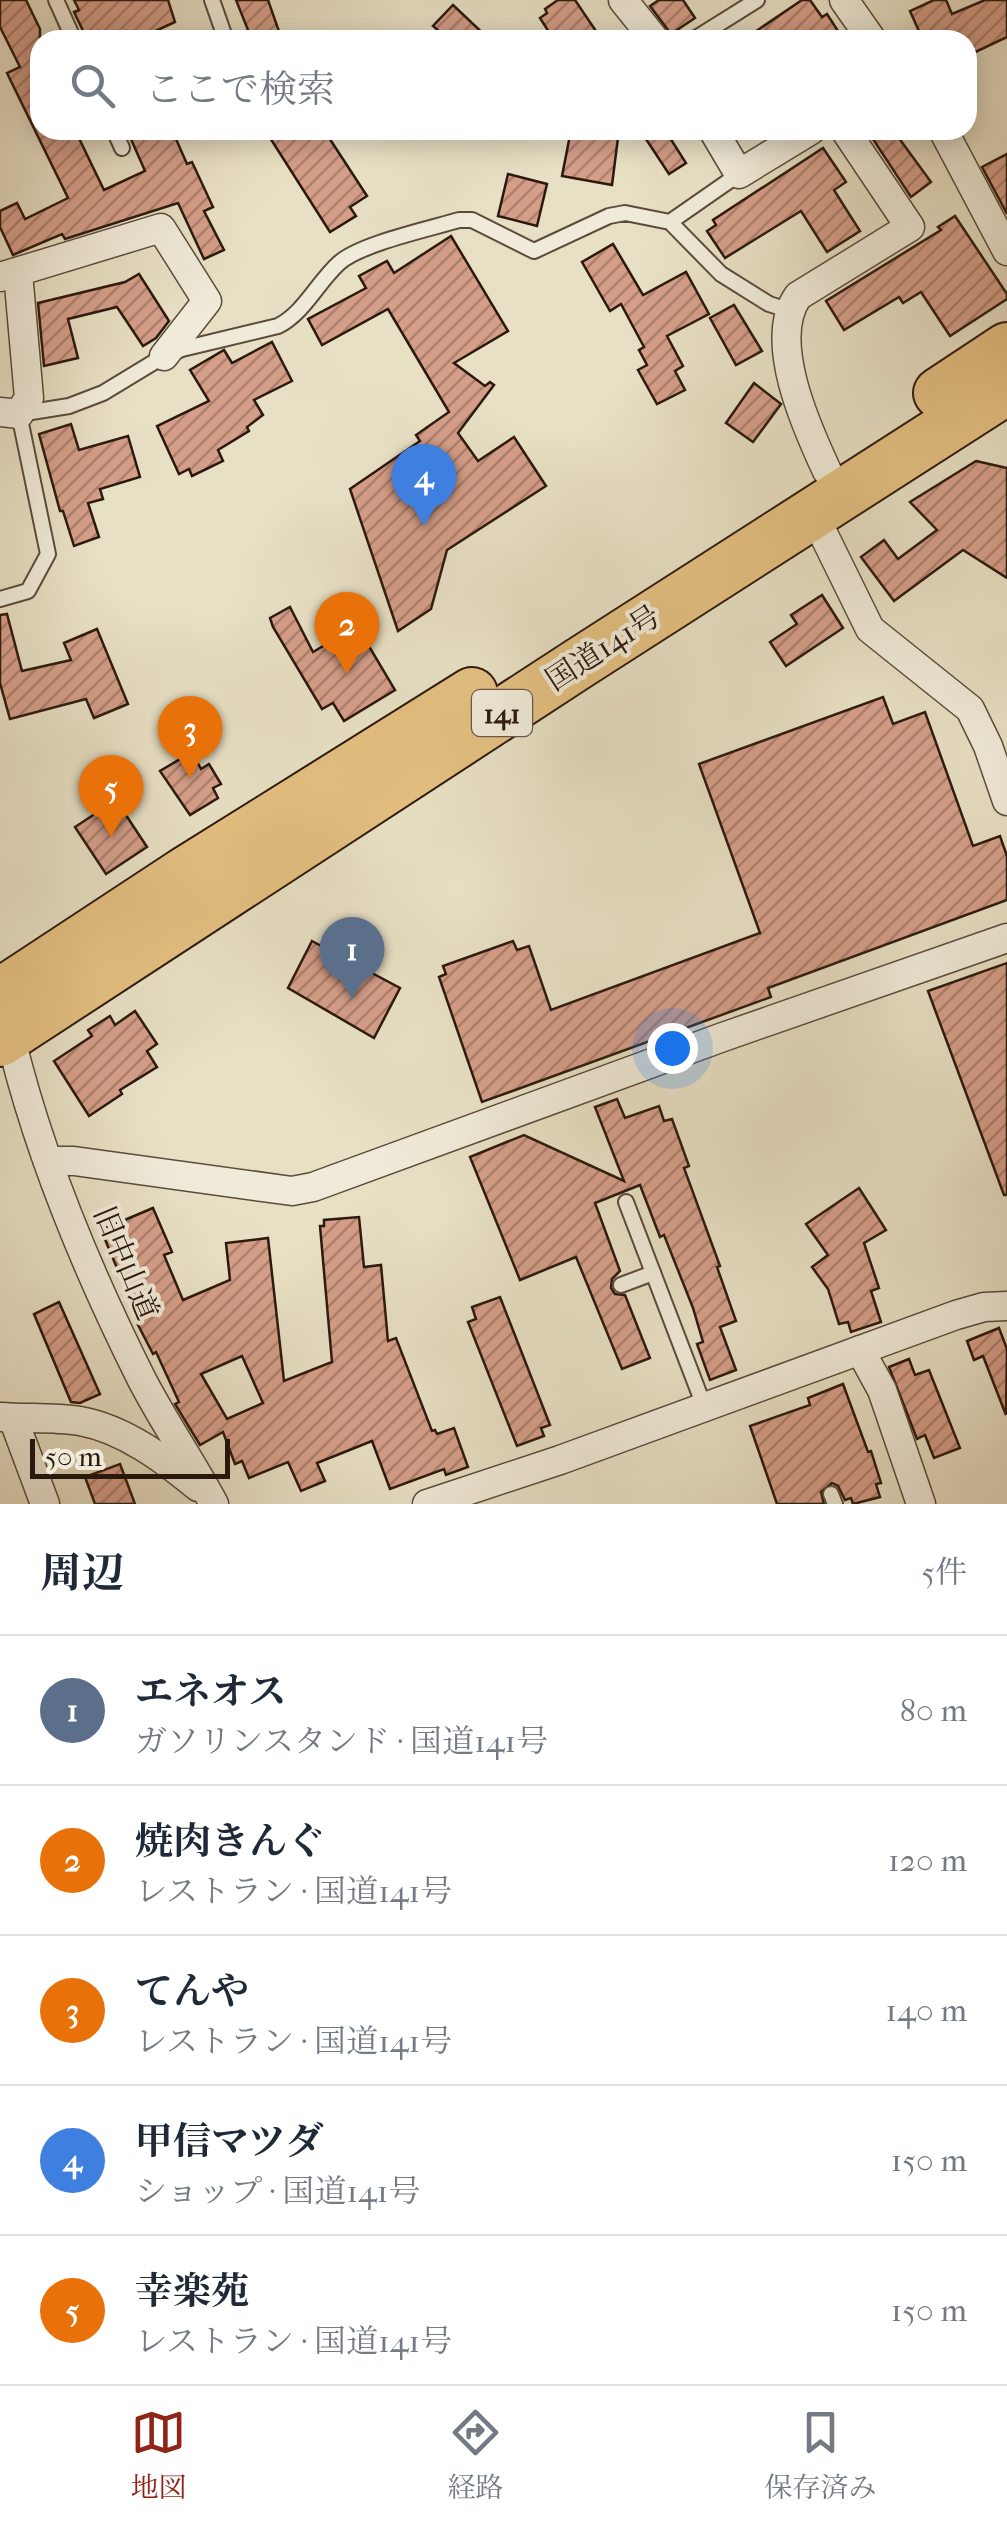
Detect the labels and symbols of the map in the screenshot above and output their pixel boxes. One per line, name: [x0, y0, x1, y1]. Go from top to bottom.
pin: 4: [392, 444, 456, 526]
pin: 2: [314, 592, 380, 674]
street label: 国道141号: [540, 599, 667, 698]
road number: 141: [472, 690, 532, 736]
pin: 3: [158, 696, 222, 778]
pin: 5: [78, 754, 144, 837]
pin: 1: [320, 916, 384, 999]
your location: [647, 1023, 698, 1074]
street label: 旧中山道: [86, 1201, 165, 1325]
scale bar: [30, 1434, 230, 1478]

